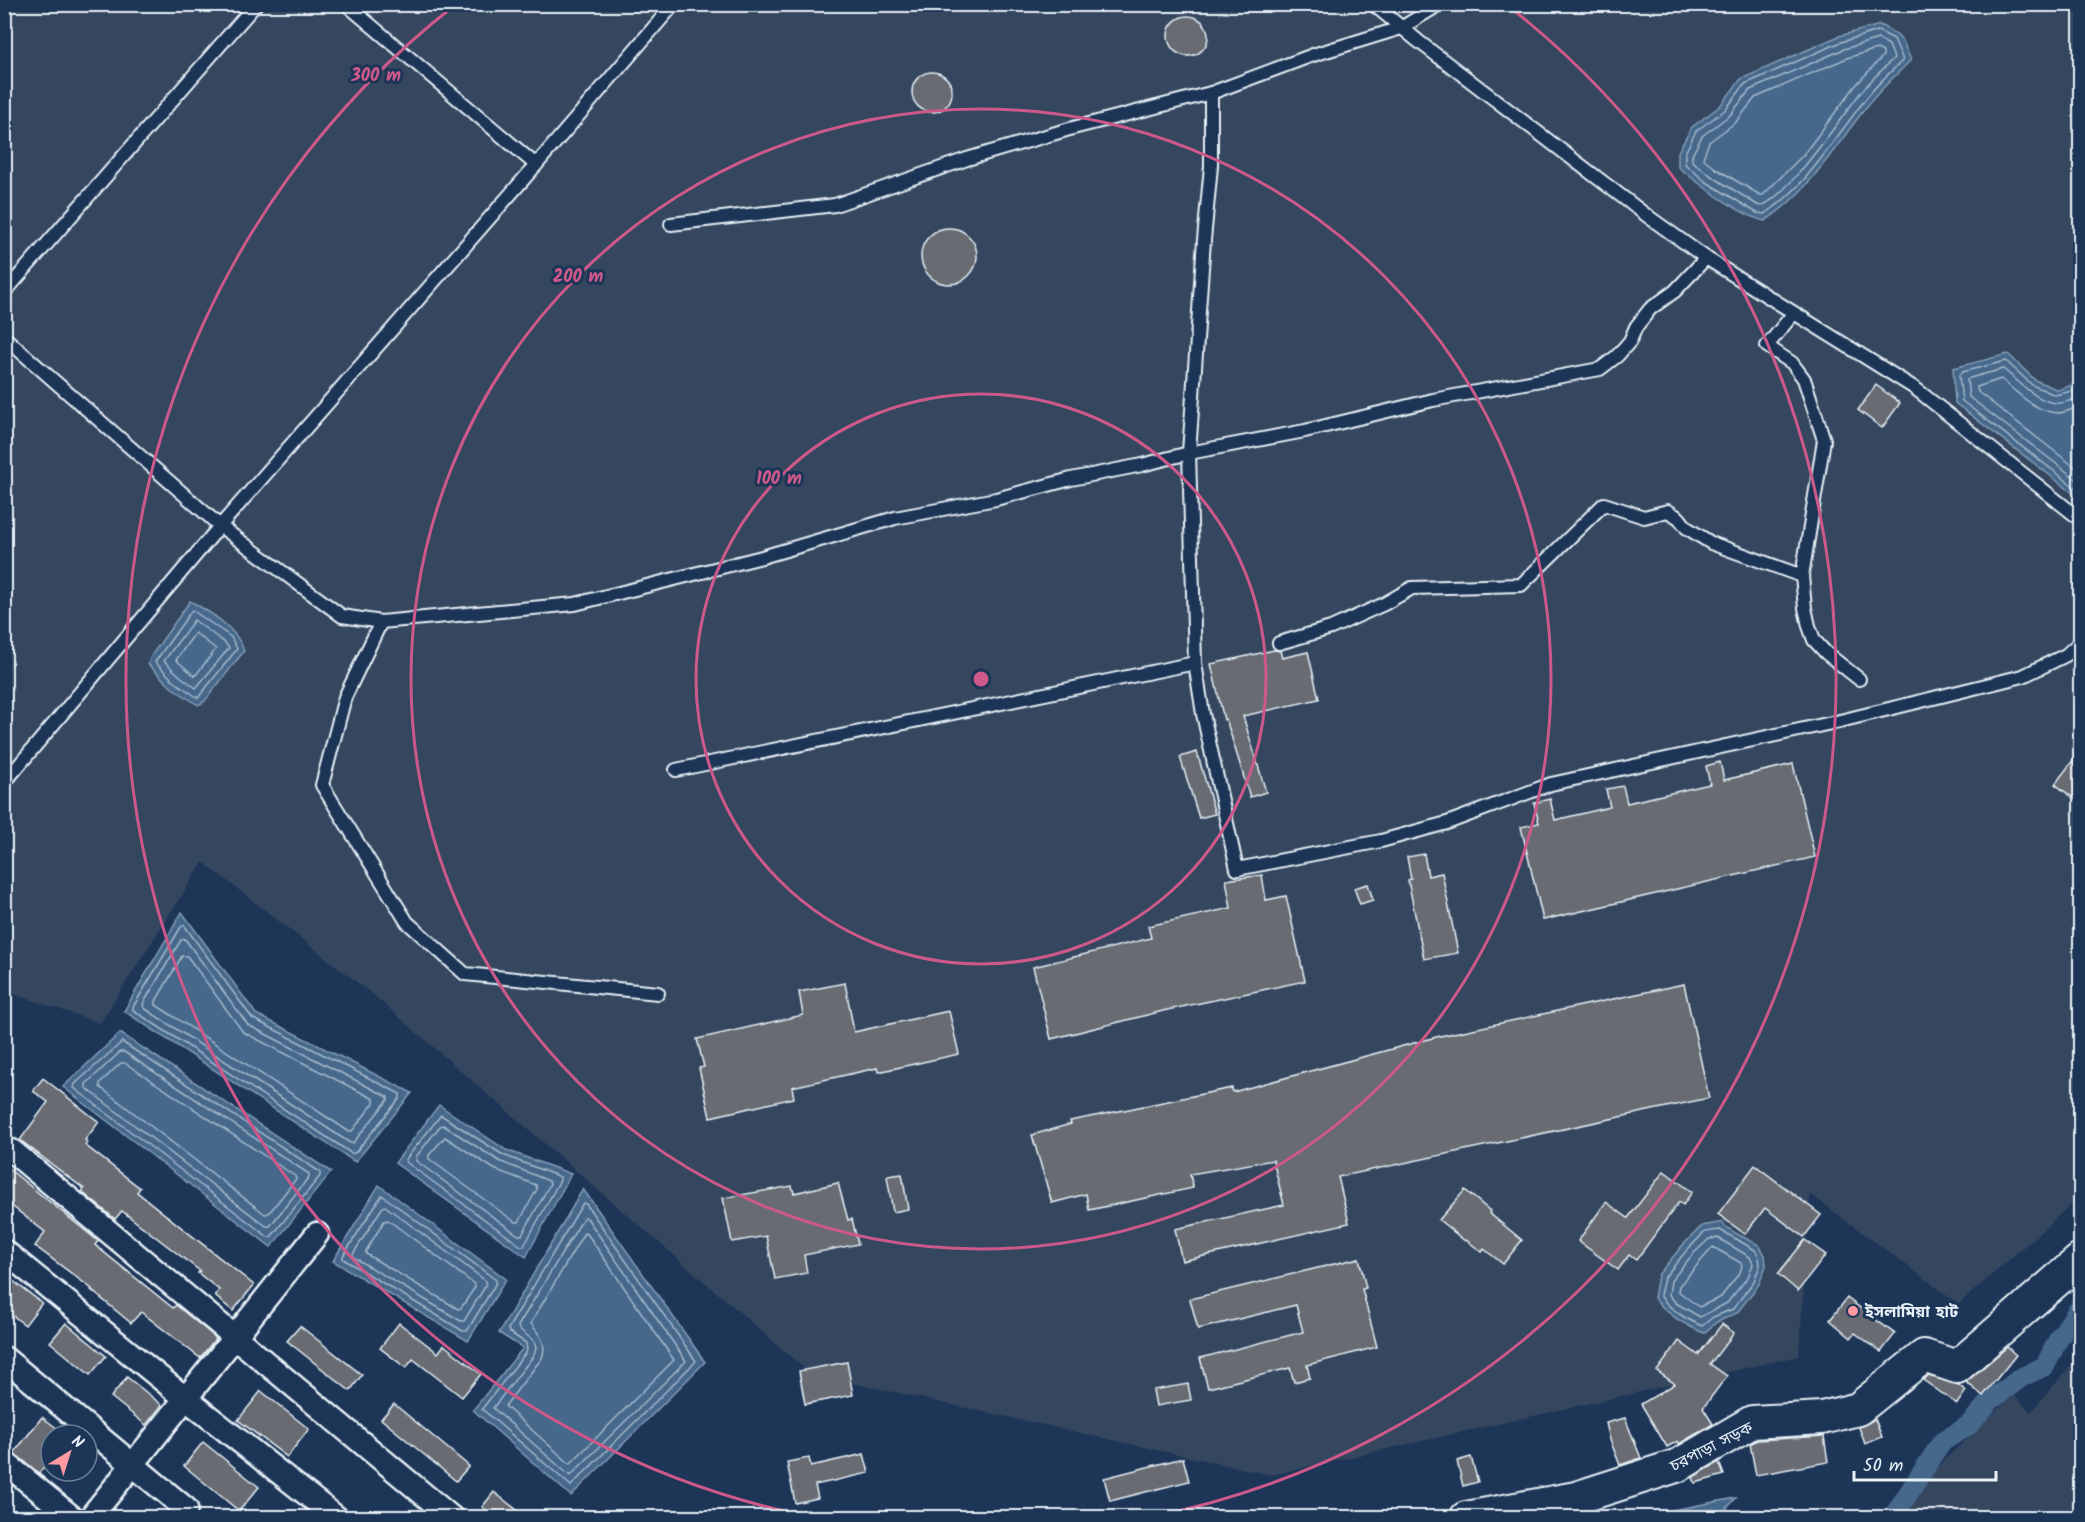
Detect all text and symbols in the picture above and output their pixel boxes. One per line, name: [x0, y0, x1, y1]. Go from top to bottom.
text: 300 m: [350, 62, 401, 91]
text: 200 m: [553, 263, 604, 292]
text: 100 m: [756, 465, 802, 494]
centre of rings: [971, 669, 991, 689]
place label: ইসলামিয়া হাট: [1864, 1300, 1959, 1325]
marker: ইসলামিয়া হাট: [1846, 1304, 1860, 1318]
street label: চরপাড়া সড়ক: [1665, 1415, 1759, 1479]
north arrow: [39, 1423, 99, 1483]
text: N: [66, 1429, 89, 1455]
scale bar: [1854, 1444, 1996, 1482]
text: 50 m: [1863, 1452, 1903, 1481]

